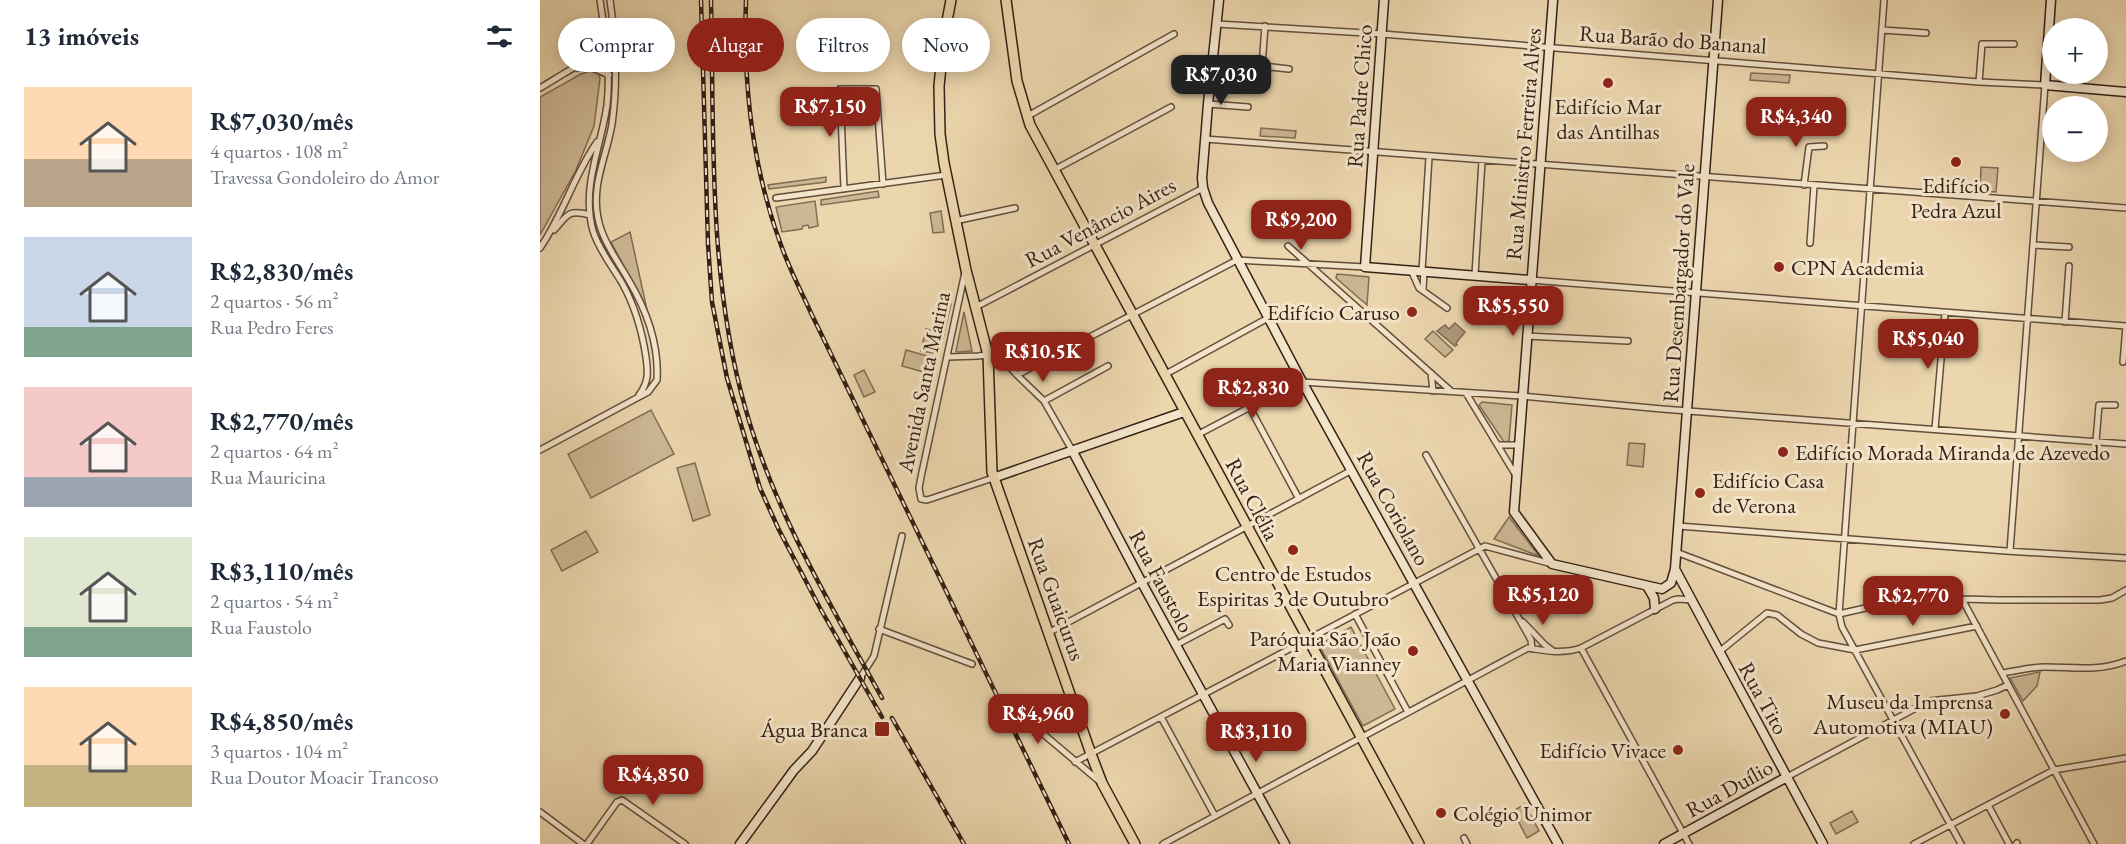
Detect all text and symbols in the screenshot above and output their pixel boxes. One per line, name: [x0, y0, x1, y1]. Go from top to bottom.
chip: Comprar: [558, 18, 675, 72]
chip: Alugar: [687, 18, 784, 72]
chip: Filtros: [796, 18, 890, 72]
chip: Novo: [902, 18, 990, 72]
street label: Rua Barão do Bananal: [1578, 18, 1768, 61]
map controls: [2042, 18, 2108, 162]
button: +: [2042, 18, 2108, 84]
text: 13 imóveis: [24, 19, 139, 53]
icon: filters: [483, 20, 516, 53]
street label: Rua Padre Chico: [1340, 23, 1379, 169]
street label: Rua Ministro Ferreira Alves: [1499, 27, 1548, 261]
pin: R$7,030: [1166, 55, 1276, 106]
text: R$7,030: [1185, 61, 1257, 87]
marker: Edifício Mar das Antilhas: [1601, 76, 1615, 90]
pin: R$7,150: [775, 87, 885, 138]
place label: Edifício Mar das Antilhas: [1554, 92, 1662, 146]
text: R$7,150: [794, 93, 866, 119]
button: −: [2042, 96, 2108, 162]
pin: R$4,340: [1741, 97, 1851, 148]
text: R$4,340: [1760, 103, 1832, 129]
text: R$7,030/mês: [210, 104, 353, 138]
icon: home: [72, 111, 144, 183]
text: 4 quartos · 108 m²: [210, 138, 348, 164]
marker: Edifício Pedra Azul: [1949, 155, 1963, 169]
street label: Rua Desembargador do Vale: [1656, 162, 1701, 403]
text: Travessa Gondoleiro do Amor: [210, 164, 439, 190]
street label: Rua Venâncio Aires: [1020, 170, 1181, 274]
place label: Edifício Pedra Azul: [1910, 171, 2002, 225]
pin: R$9,200: [1246, 200, 1356, 251]
text: R$9,200: [1265, 206, 1337, 232]
place label: CPN Academia: [1791, 253, 1924, 282]
text: R$2,830/mês: [210, 254, 353, 288]
marker: CPN Academia: [1772, 260, 1786, 274]
icon: home: [72, 261, 144, 333]
pin: R$5,550: [1458, 286, 1568, 337]
text: 2 quartos · 56 m²: [210, 288, 339, 314]
street label: Avenida Santa Marina: [890, 289, 957, 476]
text: R$5,550: [1477, 292, 1549, 318]
place label: Edifício Caruso: [1267, 298, 1400, 327]
marker: Edifício Caruso: [1405, 305, 1419, 319]
text: Rua Pedro Feres: [210, 314, 334, 340]
pin: R$5,040: [1873, 319, 1983, 370]
text: R$5,040: [1892, 325, 1964, 351]
pin: R$10.5K: [988, 332, 1098, 383]
text: R$10.5K: [1005, 338, 1081, 364]
pin: R$2,830: [1198, 368, 1308, 419]
text: R$2,830: [1217, 374, 1289, 400]
text: R$2,770/mês: [210, 404, 353, 438]
icon: home: [72, 411, 144, 483]
text: 2 quartos · 64 m²: [210, 438, 339, 464]
place label: Edifício Morada Miranda de Azevedo: [1795, 438, 2110, 467]
marker: Edifício Morada Miranda de Azevedo: [1776, 445, 1790, 459]
street label: Rua Coriolano: [1350, 446, 1437, 571]
street label: Rua Clélia: [1219, 453, 1286, 546]
text: Rua Mauricina: [210, 464, 326, 490]
place label: Edifício Casa de Verona: [1712, 466, 1824, 520]
marker: Edifício Casa de Verona: [1693, 486, 1707, 500]
street label: Rua Faustolo: [1122, 525, 1201, 638]
street label: Rua Guaicurus: [1021, 534, 1092, 665]
marker: Centro de Estudos Espiritas 3 de Outubro: [1286, 543, 1300, 557]
text: R$3,110/mês: [210, 554, 353, 588]
place label: Centro de Estudos Espiritas 3 de Outubro: [1197, 559, 1389, 613]
icon: home: [72, 561, 144, 633]
pin: R$5,120: [1488, 575, 1598, 626]
pin: R$2,770: [1858, 576, 1968, 627]
text: R$5,120: [1507, 581, 1579, 607]
text: R$2,770: [1877, 582, 1949, 608]
text: 2 quartos · 54 m²: [210, 588, 339, 614]
text: Rua Faustolo: [210, 614, 312, 640]
place label: Paróquia São João Maria Vianney: [1249, 624, 1401, 678]
marker: Paróquia São João Maria Vianney: [1406, 644, 1420, 658]
street label: Rua Tito: [1732, 657, 1795, 740]
place label: Museu da Imprensa Automotiva (MIAU): [1812, 687, 1993, 741]
pin: R$4,960: [983, 694, 1093, 745]
text: R$4,960: [1002, 700, 1074, 726]
text: R$4,850/mês: [210, 704, 353, 738]
marker: Museu da Imprensa Automotiva (MIAU): [1998, 707, 2012, 721]
icon: home: [72, 711, 144, 783]
pin: R$3,110: [1201, 712, 1311, 763]
place label: Água Branca: [759, 715, 868, 744]
text: R$3,110: [1220, 718, 1292, 744]
marker: Água Branca: [873, 720, 891, 738]
place label: Edifício Vivace: [1539, 736, 1666, 765]
text: 3 quartos · 104 m²: [210, 738, 348, 764]
marker: Edifício Vivace: [1671, 743, 1685, 757]
street label: Rua Duílio: [1680, 753, 1778, 824]
pin: R$4,850: [598, 755, 708, 806]
text: R$4,850: [617, 761, 689, 787]
text: Rua Doutor Moacir Trancoso: [210, 764, 439, 790]
place label: Colégio Unimor: [1453, 799, 1593, 828]
marker: Colégio Unimor: [1434, 806, 1448, 820]

